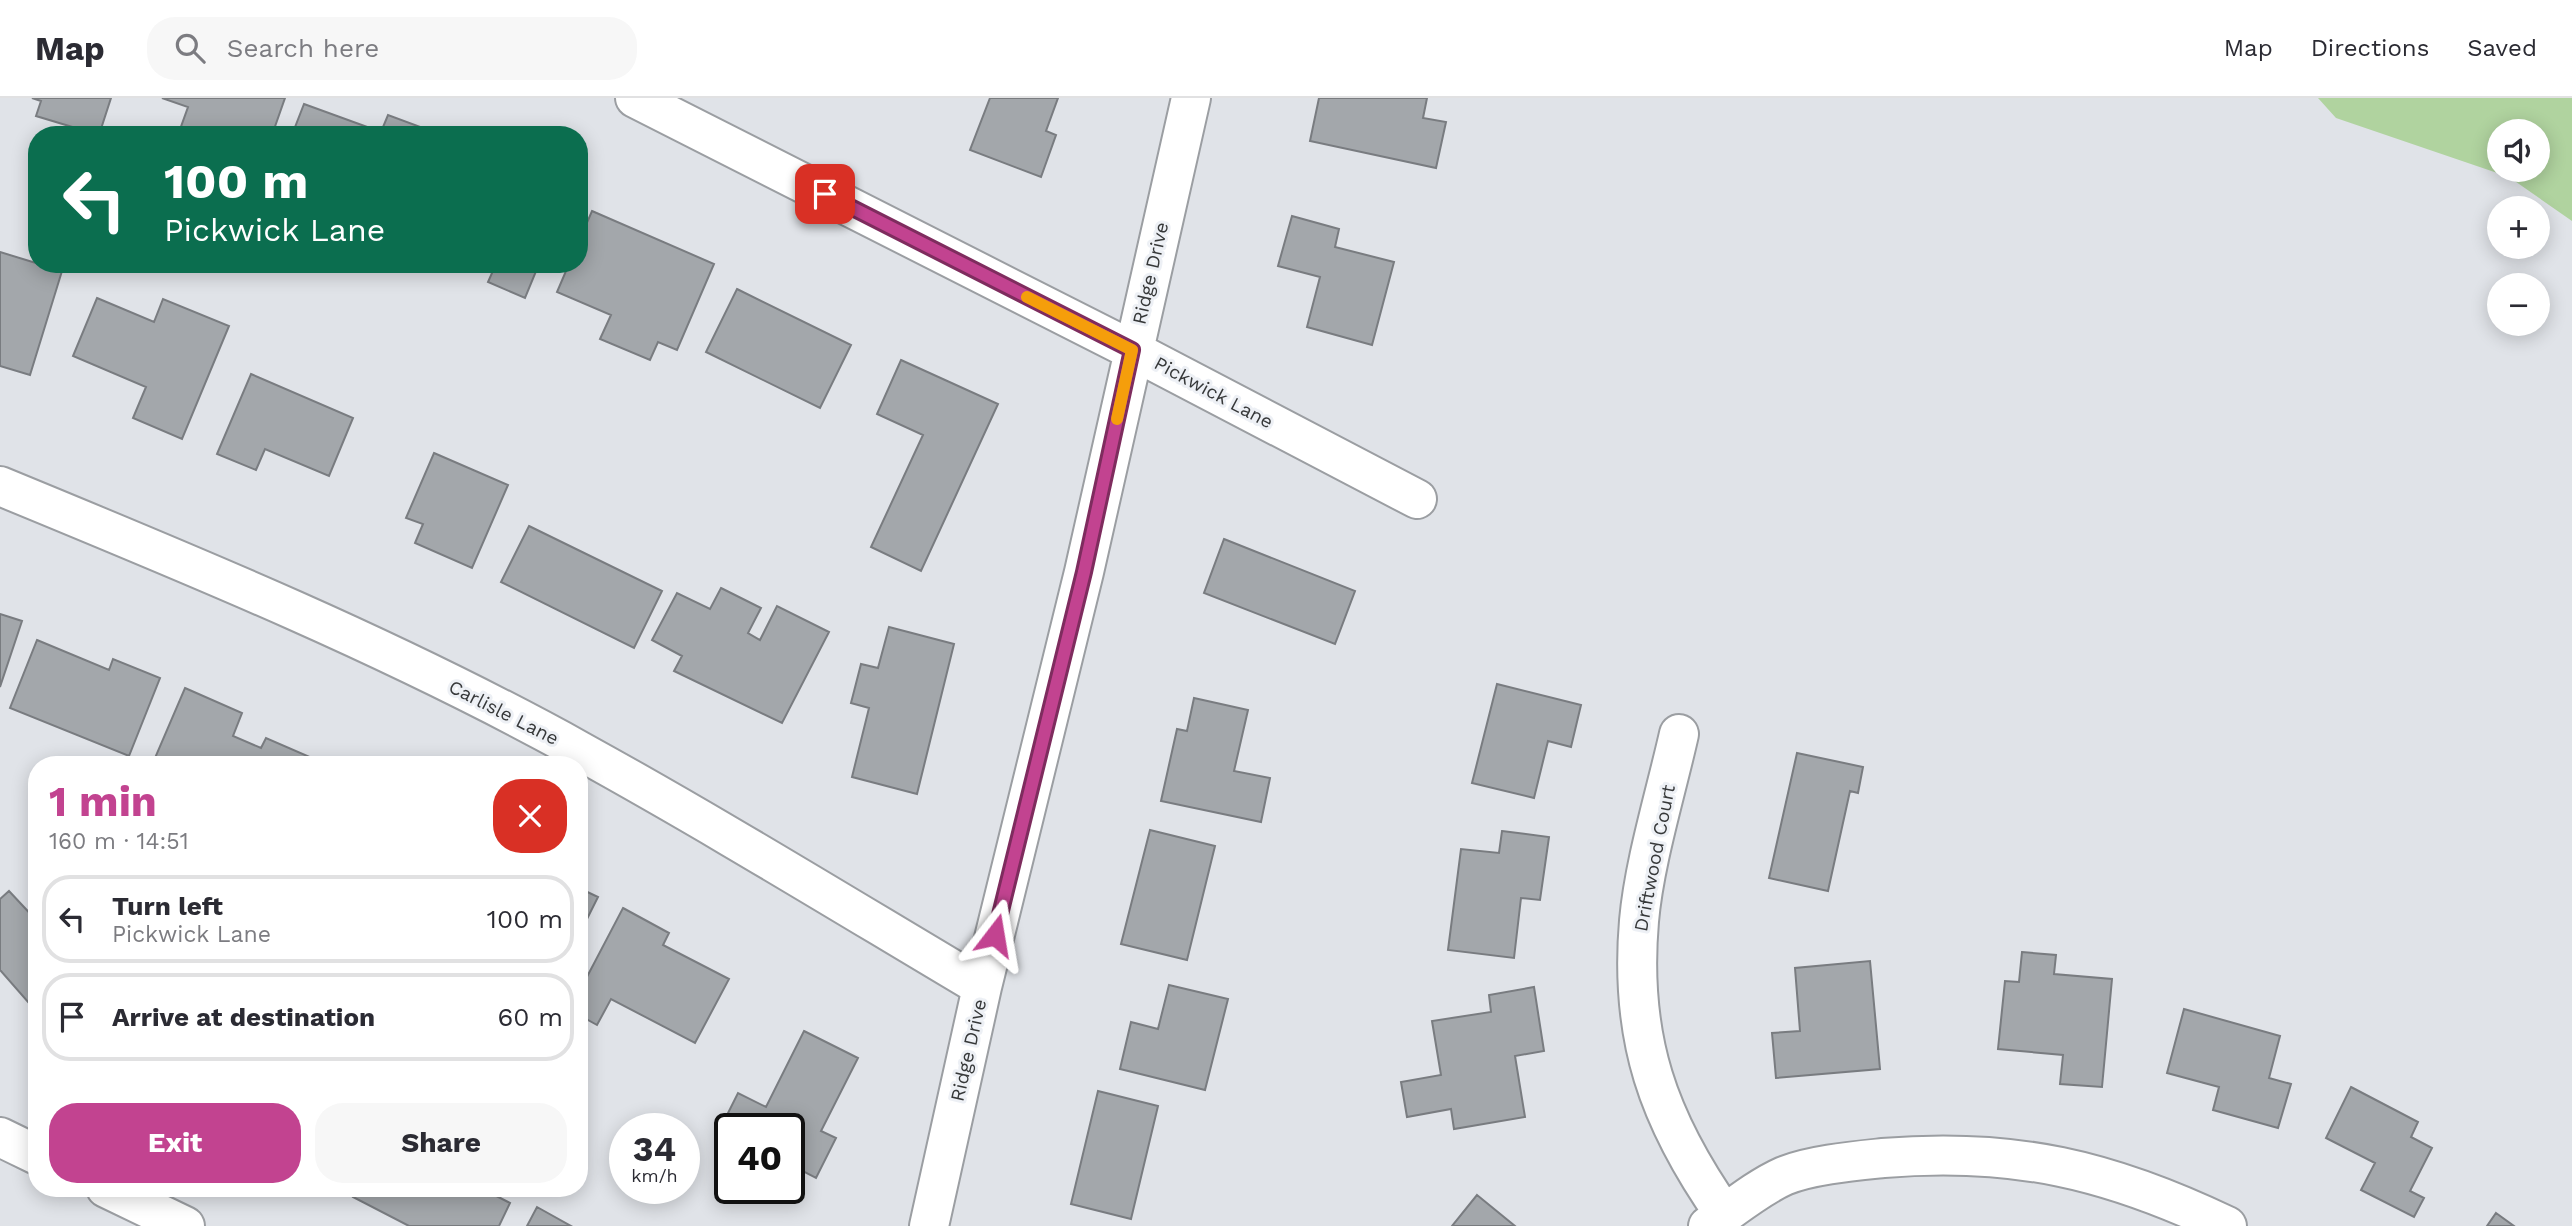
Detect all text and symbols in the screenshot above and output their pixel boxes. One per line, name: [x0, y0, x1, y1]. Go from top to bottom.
search box: [147, 17, 637, 80]
text: Map: [35, 29, 105, 68]
icon: search: [171, 29, 209, 67]
text: Search here: [227, 33, 379, 63]
text: Map: [2224, 34, 2273, 62]
text: Directions: [2311, 34, 2429, 62]
text: Saved: [2467, 34, 2537, 62]
map controls: [2487, 119, 2550, 336]
button: sound: [2487, 119, 2550, 182]
text: 100 m: [164, 152, 308, 210]
icon: left: [49, 154, 140, 245]
pin: [795, 164, 855, 224]
icon: arrive: [806, 175, 844, 213]
button: +: [2487, 196, 2550, 259]
text: Pickwick Lane: [164, 211, 385, 249]
street label: Ridge Drive: [1128, 220, 1173, 327]
button: −: [2487, 273, 2550, 336]
street label: Pickwick Lane: [1150, 351, 1277, 433]
street label: Carlisle Lane: [445, 675, 563, 750]
text: 1 min: [49, 777, 157, 826]
button: close: [493, 779, 567, 853]
street label: Driftwood Court: [1629, 783, 1680, 933]
text: 160 m · 14:51: [49, 828, 189, 855]
text: Turn left: [112, 891, 223, 921]
position arrow: [958, 898, 1032, 972]
icon: left: [53, 900, 91, 938]
text: 100 m: [487, 904, 563, 934]
text: Pickwick Lane: [112, 921, 271, 948]
street label: Ridge Drive: [946, 997, 991, 1104]
icon: arrive: [53, 998, 91, 1036]
text: Arrive at destination: [112, 1002, 375, 1032]
text: 60 m: [497, 1002, 563, 1032]
button: Exit: [49, 1103, 301, 1183]
button: Share: [315, 1103, 567, 1183]
speed limit sign: 40: [714, 1113, 805, 1204]
text: 34: [633, 1128, 676, 1170]
text: km/h: [631, 1165, 678, 1186]

